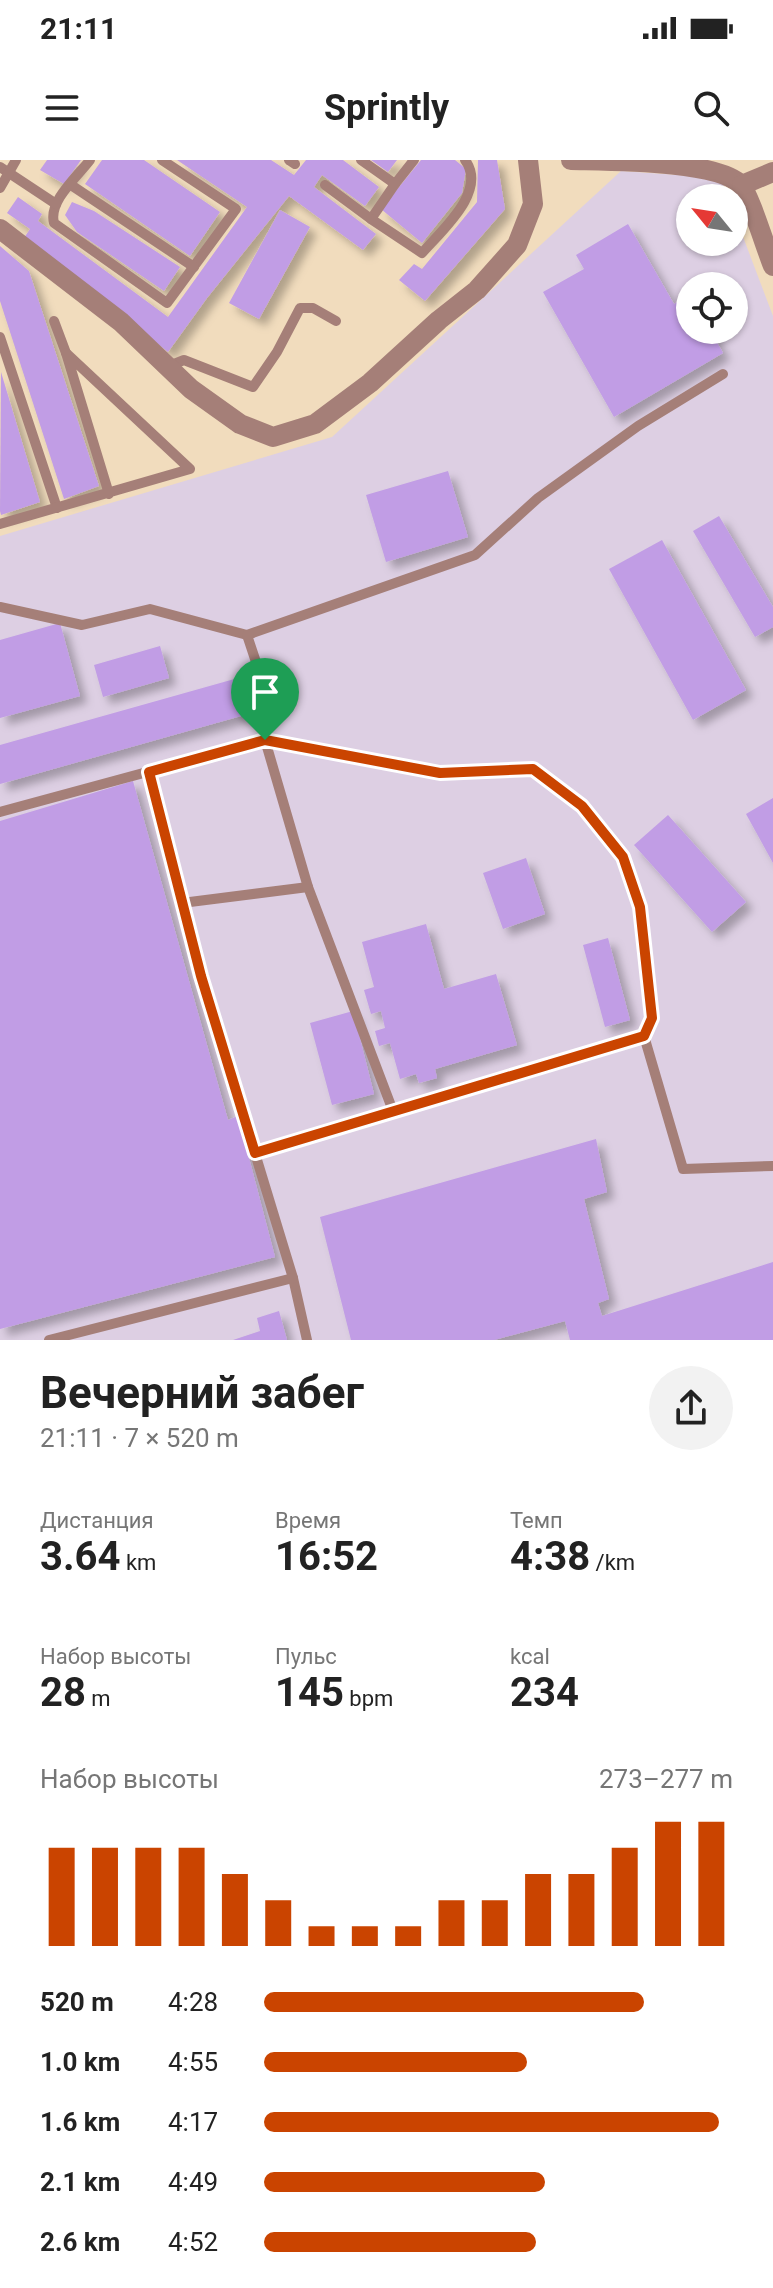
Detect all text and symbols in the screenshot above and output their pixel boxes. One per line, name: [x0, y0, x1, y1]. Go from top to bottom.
text: 21:11: [40, 11, 117, 46]
icon: menu: [40, 86, 84, 130]
icon: search: [689, 86, 733, 130]
text: Sprintly: [324, 87, 449, 129]
north arrow: [676, 184, 748, 256]
map controls: [676, 184, 748, 344]
button: locate: [676, 272, 748, 344]
pin: [231, 658, 299, 740]
icon: arrive: [243, 670, 287, 714]
button: share: [649, 1366, 733, 1450]
text: Вечерний забег: [40, 1367, 364, 1419]
text: 21:11 · 7 × 520 m: [40, 1423, 239, 1453]
text: Дистанция: [40, 1508, 154, 1533]
text: Время: [275, 1508, 341, 1533]
text: Темп: [510, 1508, 563, 1533]
text: 3.64: [40, 1533, 120, 1580]
text: 16:52: [275, 1533, 378, 1580]
text: 4:38: [510, 1533, 590, 1580]
text: km: [120, 1550, 156, 1575]
text: /km: [590, 1550, 635, 1575]
text: Набор высоты: [40, 1644, 191, 1669]
text: Пульс: [275, 1644, 337, 1669]
text: kcal: [510, 1644, 550, 1669]
text: 28: [40, 1669, 86, 1716]
text: 145: [275, 1669, 344, 1716]
text: 234: [510, 1669, 579, 1716]
text: m: [86, 1686, 111, 1711]
text: bpm: [344, 1686, 393, 1711]
text: Набор высоты: [40, 1764, 219, 1794]
text: 273–277 m: [599, 1764, 733, 1794]
text: 520 m: [40, 1987, 114, 2017]
text: 4:28: [168, 1987, 218, 2017]
text: 1.0 km: [40, 2047, 120, 2077]
text: 4:55: [168, 2047, 218, 2077]
text: 1.6 km: [40, 2107, 120, 2137]
text: 4:17: [168, 2107, 218, 2137]
text: 2.1 km: [40, 2167, 120, 2197]
text: 4:49: [168, 2167, 218, 2197]
text: 2.6 km: [40, 2227, 120, 2257]
text: 4:52: [168, 2227, 218, 2257]

